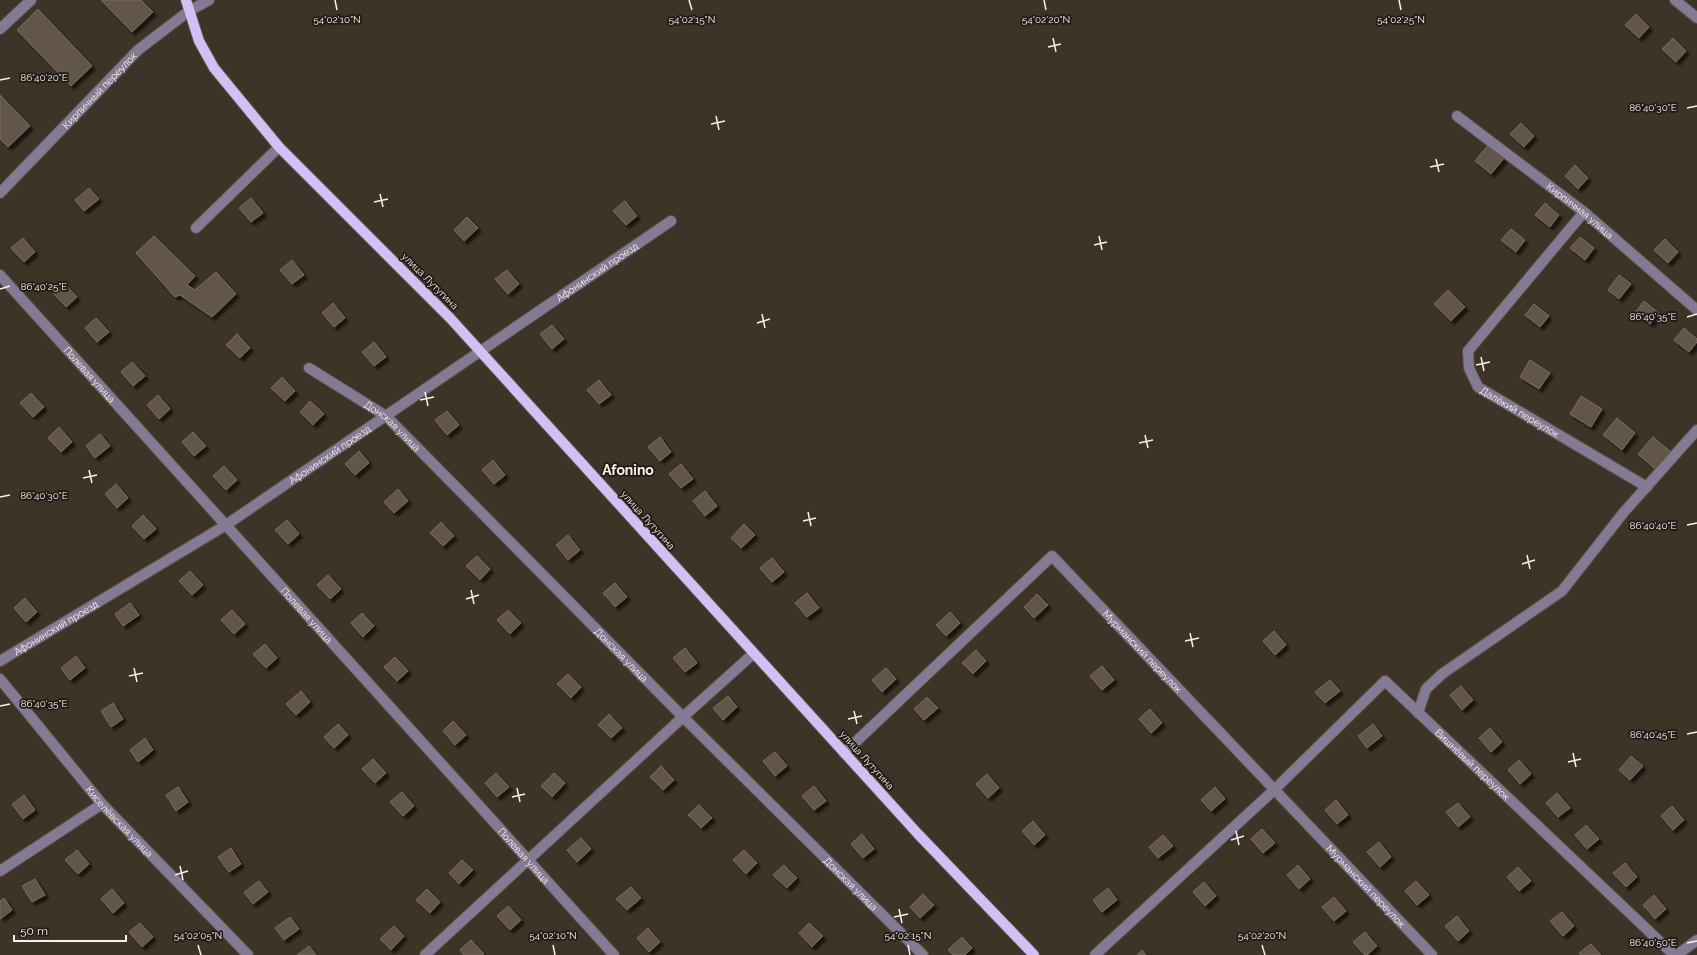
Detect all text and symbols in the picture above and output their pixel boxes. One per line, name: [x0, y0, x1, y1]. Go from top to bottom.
text: 54°02'10"N: [313, 14, 361, 25]
text: 54°02'15"N: [669, 14, 715, 25]
text: 54°02'20"N: [1022, 14, 1070, 25]
text: 54°02'25"N: [1377, 14, 1425, 25]
street label: Кирпичный переулок: [60, 50, 139, 131]
text: 86°40'20"E: [20, 72, 68, 83]
text: 86°40'30"E: [1629, 102, 1677, 113]
street label: Кирпичная улица: [1544, 180, 1616, 240]
street label: Афонинский проезд: [554, 240, 640, 303]
street label: улица Лутугина: [400, 251, 460, 311]
text: 86°40'25"E: [21, 281, 67, 292]
text: 86°40'35"E: [1630, 311, 1677, 322]
street label: Полевая улица: [62, 344, 118, 405]
street label: Далёкий переулок: [1479, 384, 1562, 440]
street label: Донская улица: [362, 398, 423, 453]
street label: Афонинский проезд: [286, 423, 372, 486]
district label: Afonino: [602, 462, 654, 478]
street label: улица Лутугина: [619, 488, 677, 552]
text: 86°40'30"E: [20, 490, 68, 501]
text: 86°40'40"E: [1629, 520, 1677, 531]
street label: Полевая улица: [279, 585, 335, 645]
street label: Афонинский проезд: [12, 598, 100, 657]
street label: Мурманский переулок: [1101, 608, 1184, 695]
street label: Донская улица: [593, 625, 650, 684]
text: 86°40'35"E: [21, 698, 68, 709]
street label: Вишнёвый переулок: [1433, 726, 1512, 802]
street label: улица Лутугина: [838, 728, 896, 792]
text: 86°40'45"E: [1630, 729, 1676, 740]
street label: Киселёвская улица: [84, 784, 155, 859]
street label: Полевая улица: [496, 825, 552, 886]
street label: Мурманский переулок: [1324, 842, 1408, 929]
street label: Донская улица: [822, 854, 880, 912]
scale bar: [14, 917, 126, 943]
text: 50 m: [20, 924, 48, 938]
text: 54°02'05"N: [174, 930, 222, 941]
text: 54°02'10"N: [529, 930, 577, 941]
text: 54°02'15"N: [885, 930, 931, 941]
text: 54°02'20"N: [1238, 930, 1286, 941]
text: 86°40'50"E: [1629, 937, 1677, 948]

